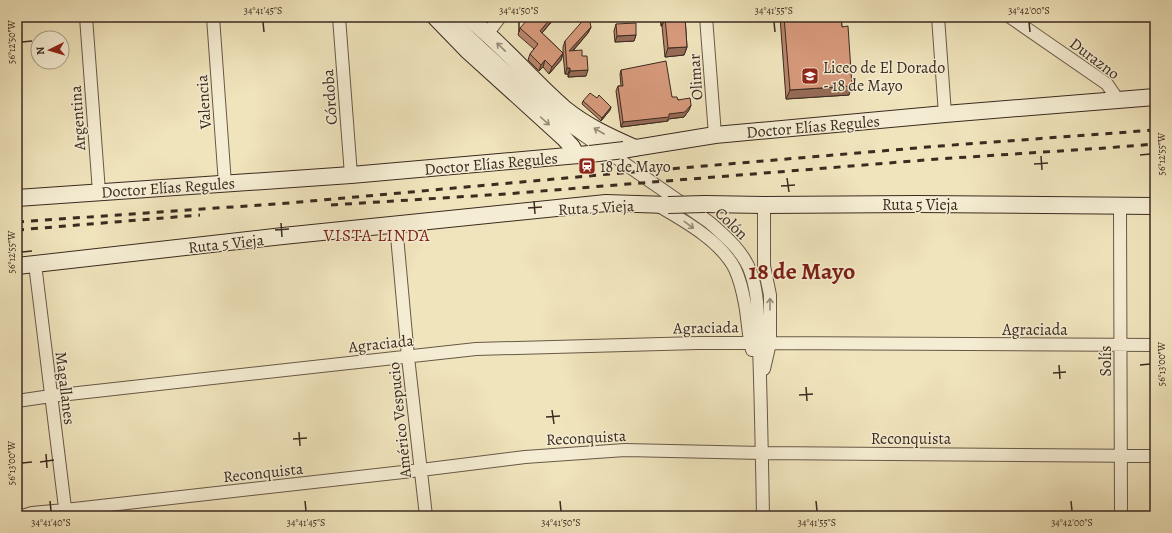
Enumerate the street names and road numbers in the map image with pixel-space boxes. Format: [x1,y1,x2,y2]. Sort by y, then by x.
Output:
street label: Durazno [1065,33,1124,85]
street label: Olimar [683,53,709,101]
street label: Córdoba [317,68,343,126]
street label: Valencia [191,73,217,131]
street label: Argentina [65,84,91,152]
street label: Doctor Elías Regules [745,110,881,144]
street label: Doctor Elías Regules [423,147,559,181]
street label: Doctor Elías Regules [100,172,236,204]
street label: Ruta 5 Vieja [882,194,959,216]
street label: Ruta 5 Vieja [557,195,635,221]
street label: Colón [710,202,753,245]
street label: Ruta 5 Vieja [187,229,266,259]
street label: Agraciada [672,316,740,340]
street label: Agraciada [1001,319,1068,341]
street label: Agraciada [346,330,415,358]
street label: Solís [1095,346,1117,376]
street label: Magallanes [50,350,80,426]
street label: Américo Vespucio [383,361,417,480]
street label: Reconquista [545,425,627,451]
street label: Reconquista [871,428,952,450]
street label: Reconquista [222,458,305,488]

